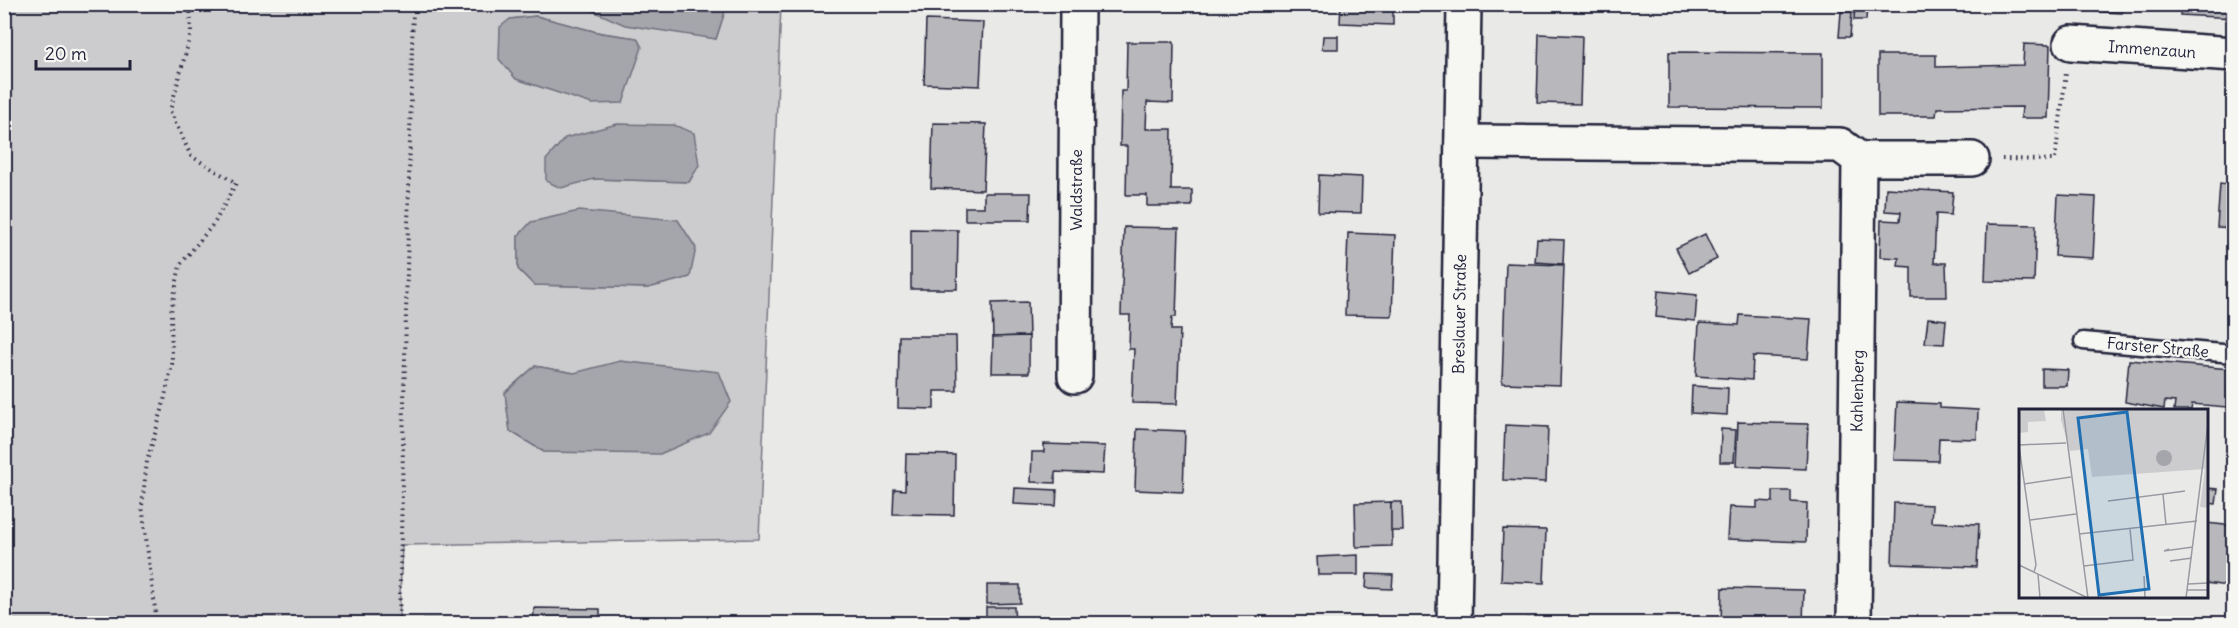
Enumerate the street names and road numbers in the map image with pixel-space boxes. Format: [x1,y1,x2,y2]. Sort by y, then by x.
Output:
street label: Immenzaun [2107,36,2197,62]
street label: Waldstraße [1066,149,1086,231]
street label: Breslauer Straße [1448,254,1470,374]
street label: Farster Straße [2106,333,2210,361]
street label: Kahlenberg [1846,350,1868,432]

